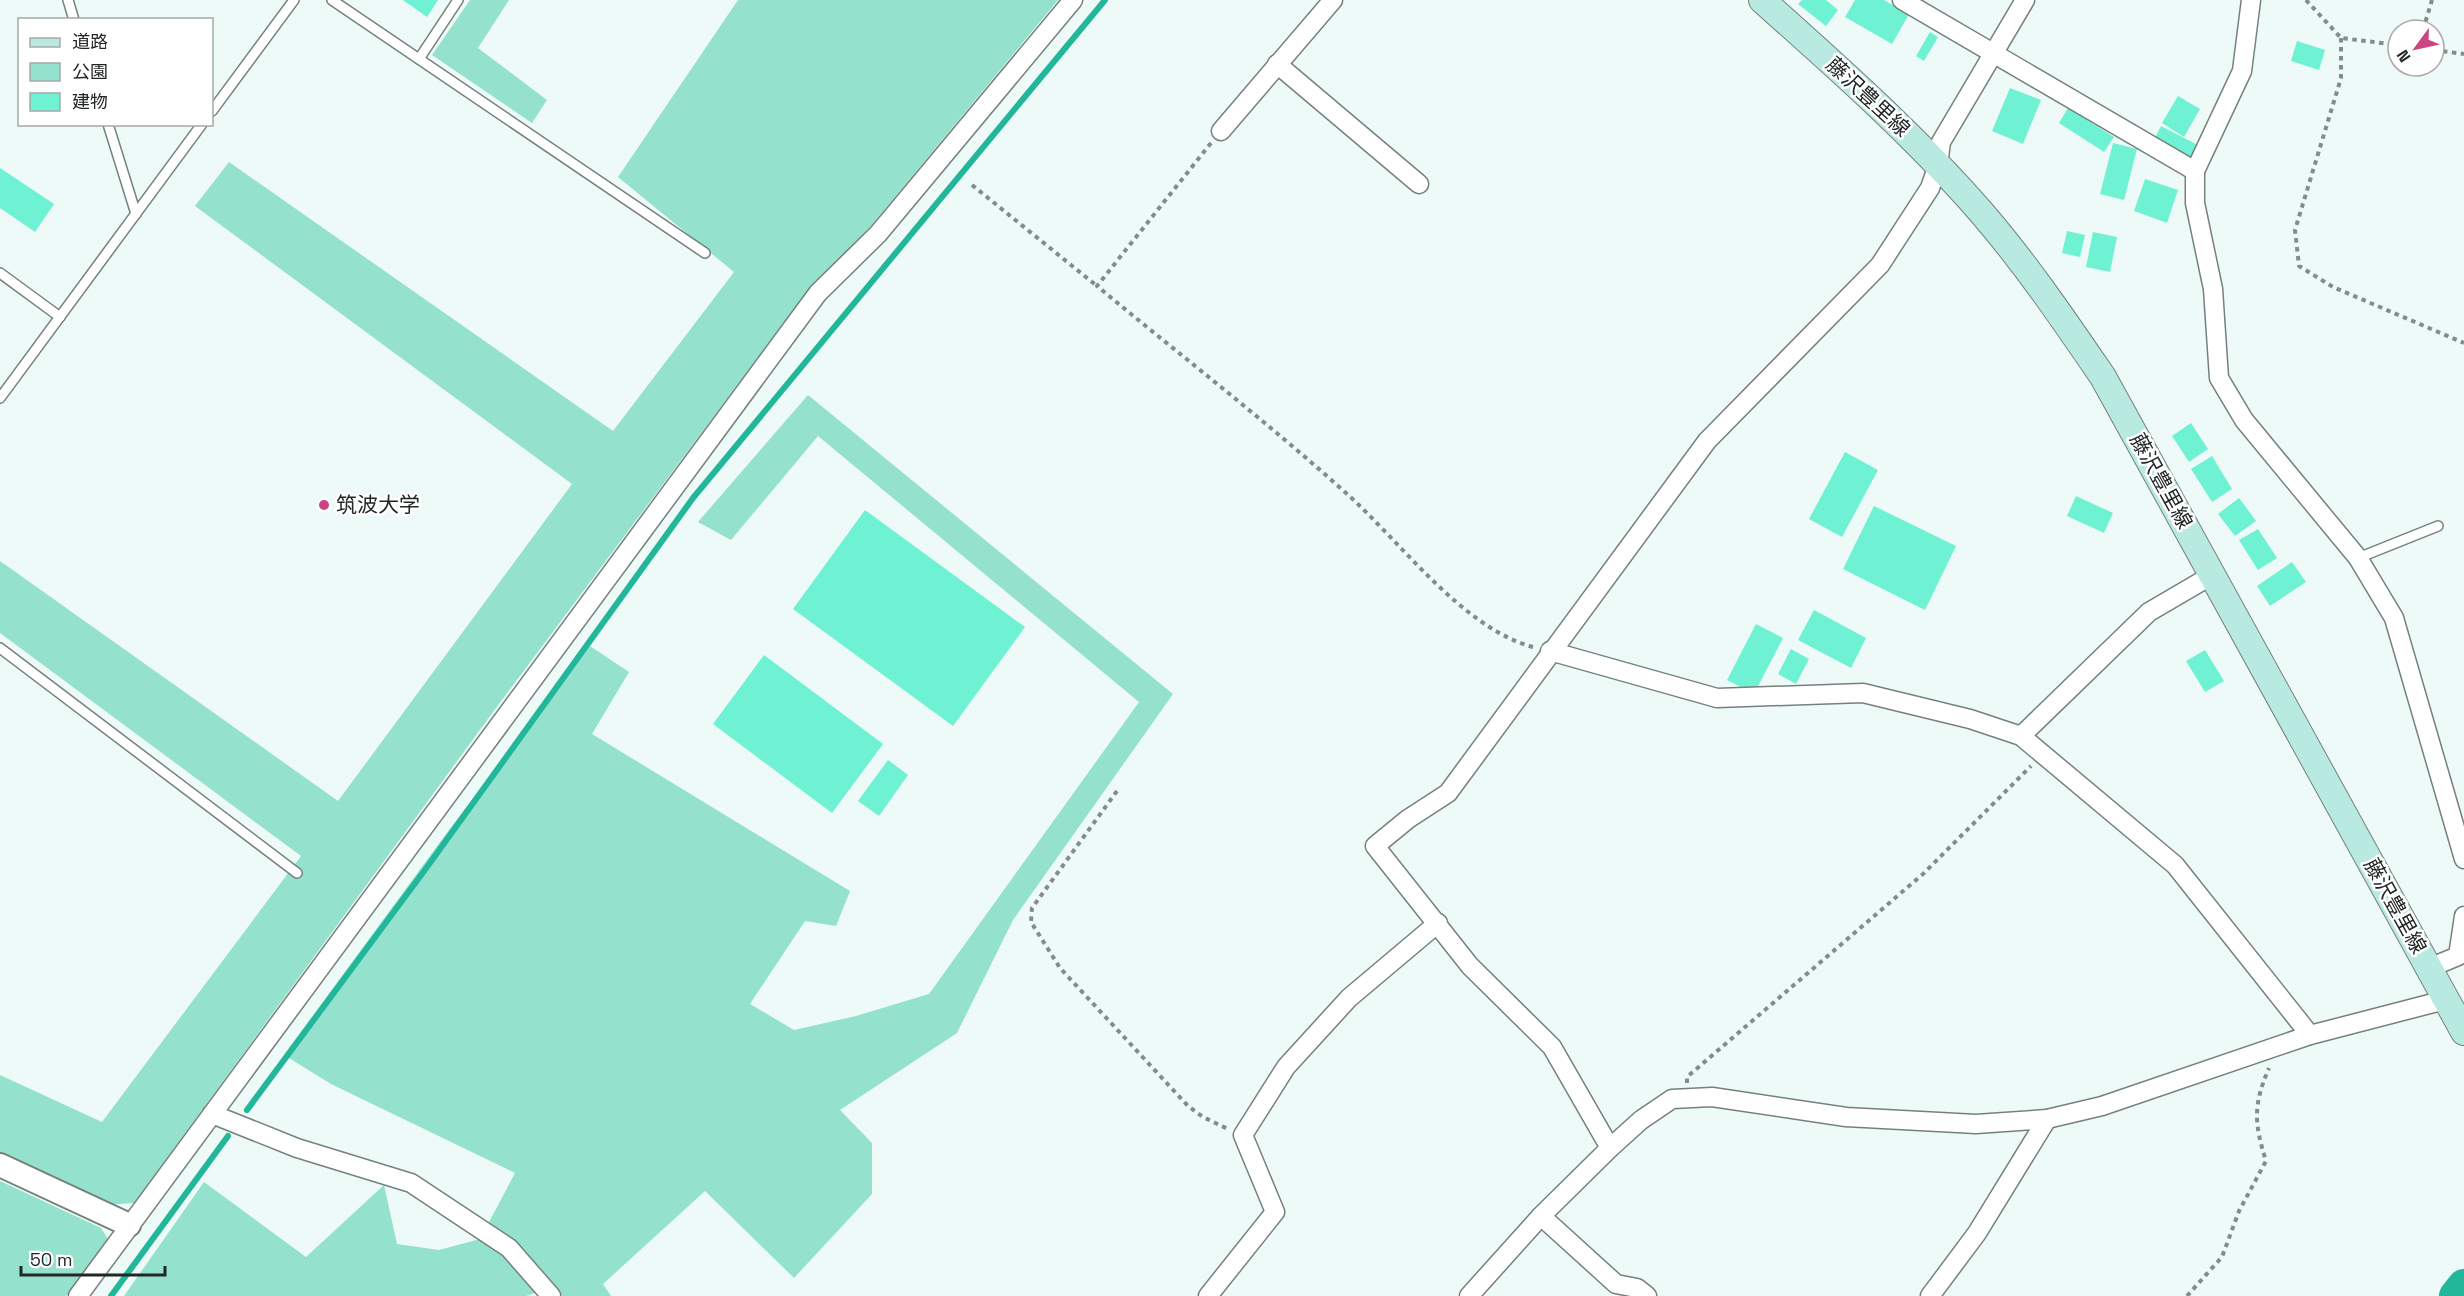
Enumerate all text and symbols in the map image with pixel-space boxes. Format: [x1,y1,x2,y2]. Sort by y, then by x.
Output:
legend [18,18,213,126]
north arrow [2386,18,2446,78]
text: 道路 [72,30,108,53]
text: N [2392,46,2416,66]
street label: 藤沢豊里線 [1821,51,1916,142]
text: 公園 [72,60,108,83]
text: 建物 [72,90,108,113]
street label: 藤沢豊里線 [2124,428,2199,533]
place label: 筑波大学 [336,491,420,518]
marker: 筑波大学 [317,498,331,512]
street label: 藤沢豊里線 [2358,853,2433,958]
scale bar [21,1239,165,1277]
text: 50 m [30,1248,72,1271]

